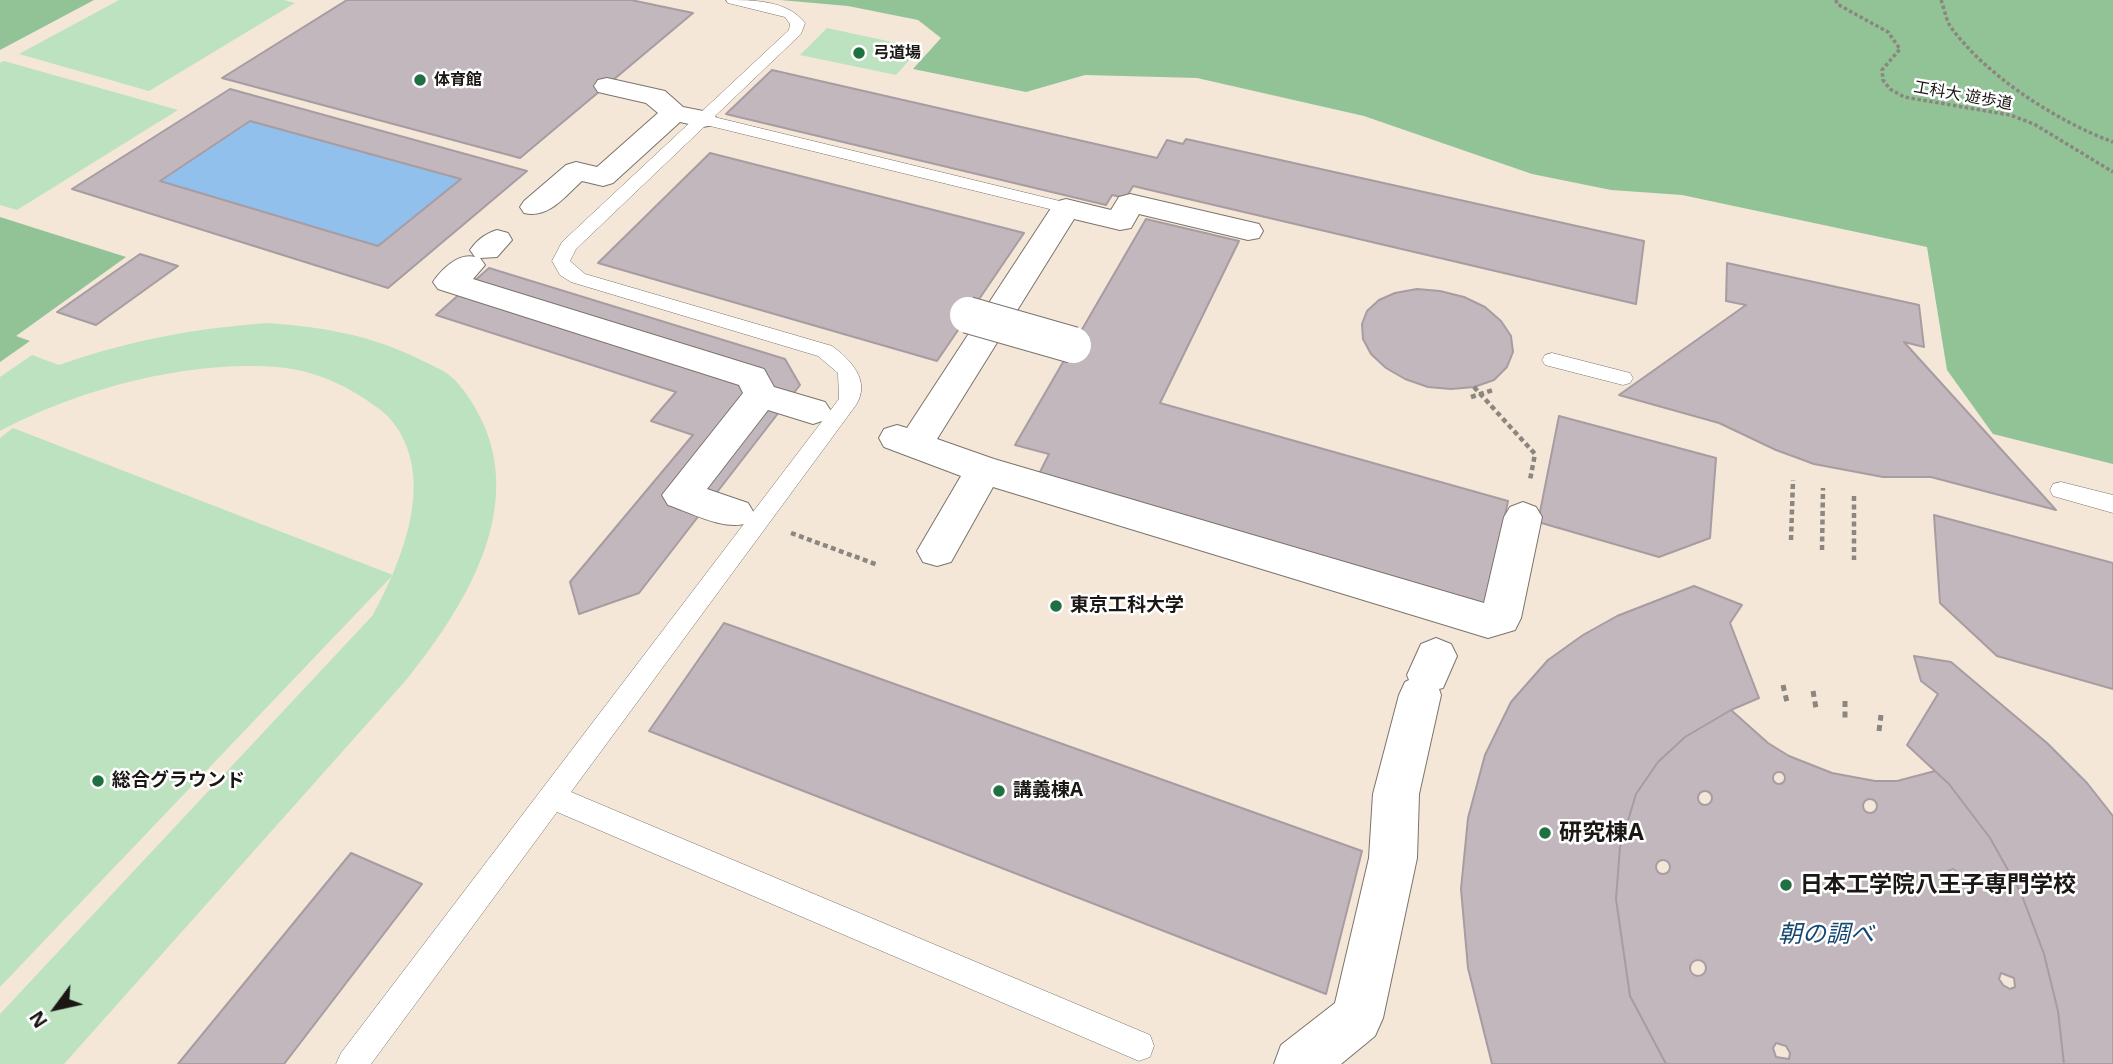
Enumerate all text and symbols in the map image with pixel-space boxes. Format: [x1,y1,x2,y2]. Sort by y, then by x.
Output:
place label: 弓道場 [873,43,921,63]
marker: 弓道場 [851,45,867,61]
place label: 体育館 [434,70,482,90]
marker: 体育館 [412,72,428,88]
street label: 工科大 遊歩道 [1912,78,2014,114]
place label: 東京工科大学 [1070,595,1184,617]
marker: 東京工科大学 [1048,598,1064,614]
place label: 総合グラウンド [112,770,245,792]
marker: 総合グラウンド [90,773,106,789]
place label: 講義棟A [1013,780,1083,802]
marker: 講義棟A [991,783,1007,799]
place label: 研究棟A [1559,819,1644,847]
marker: 研究棟A [1537,825,1553,841]
place label: 日本工学院八王子専門学校 [1800,871,2076,899]
marker: 日本工学院八王子専門学校 [1778,877,1794,893]
water label: 朝の調べ [1778,921,1874,949]
north arrow [21,973,91,1043]
text: N [23,1006,54,1033]

